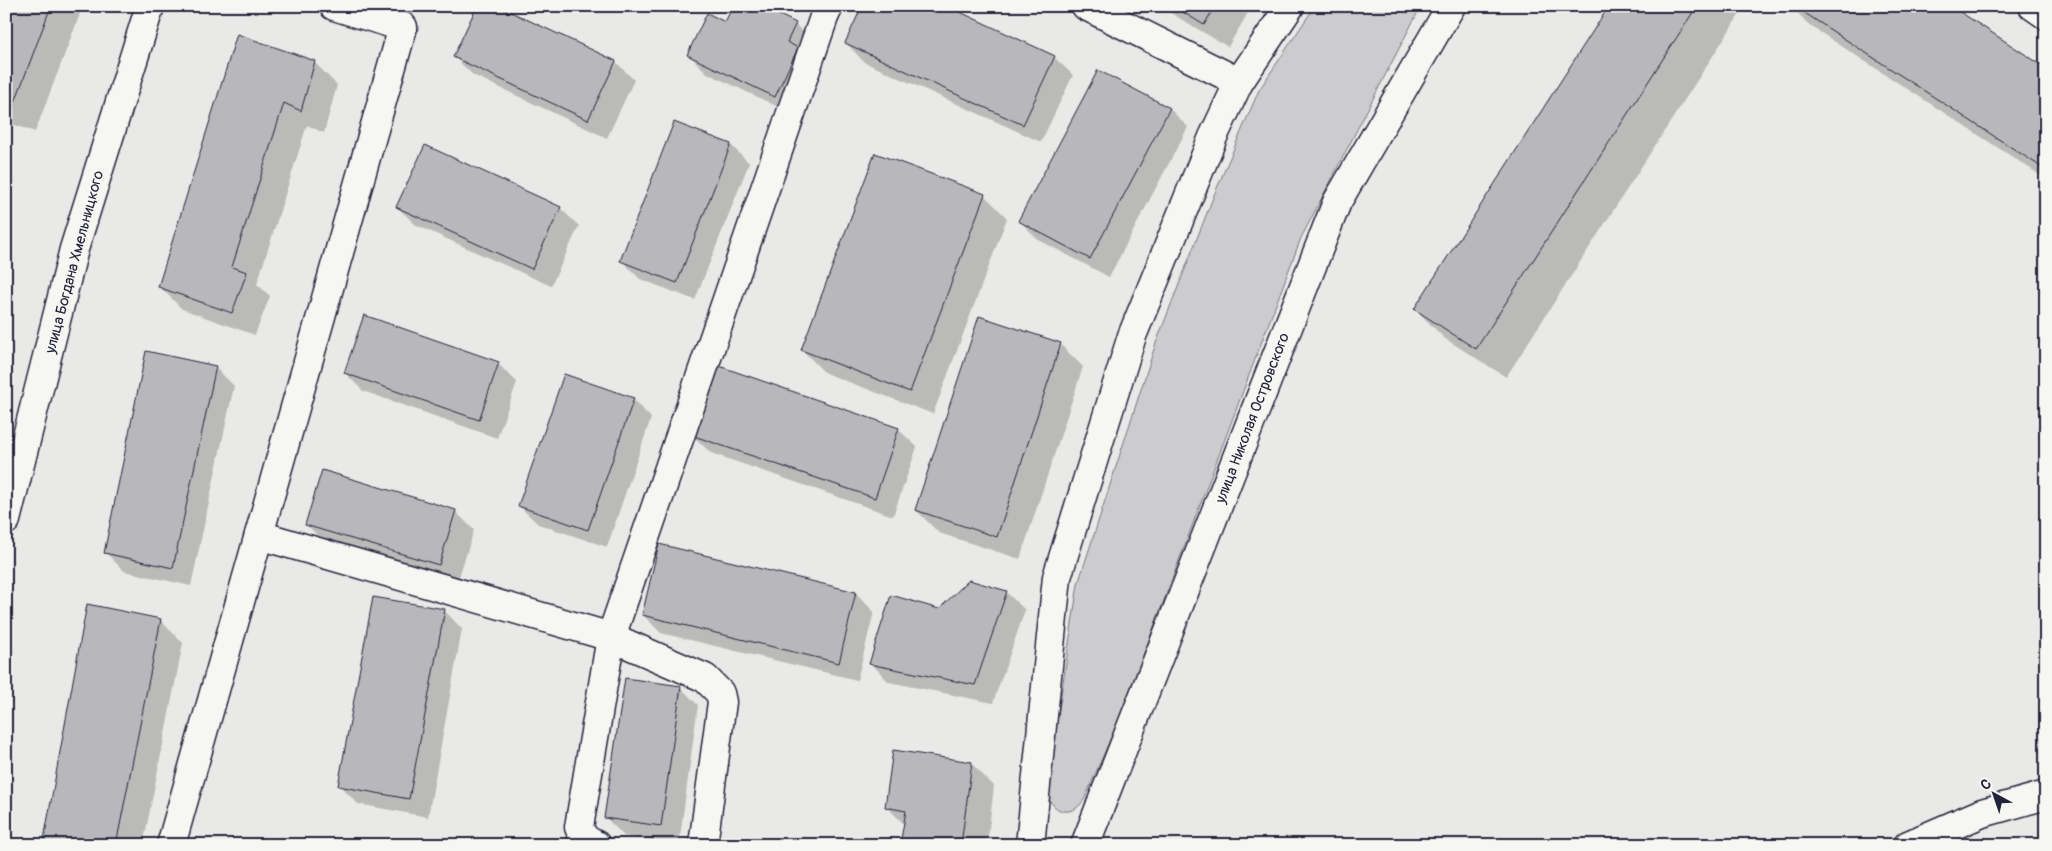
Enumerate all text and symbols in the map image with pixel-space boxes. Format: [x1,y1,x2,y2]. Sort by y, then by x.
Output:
street label: улица Богдана Хмельницкого [41,169,108,357]
street label: улица Николая Островского [1211,330,1294,507]
north arrow [1970,768,2020,818]
text: С [1977,775,1995,794]

